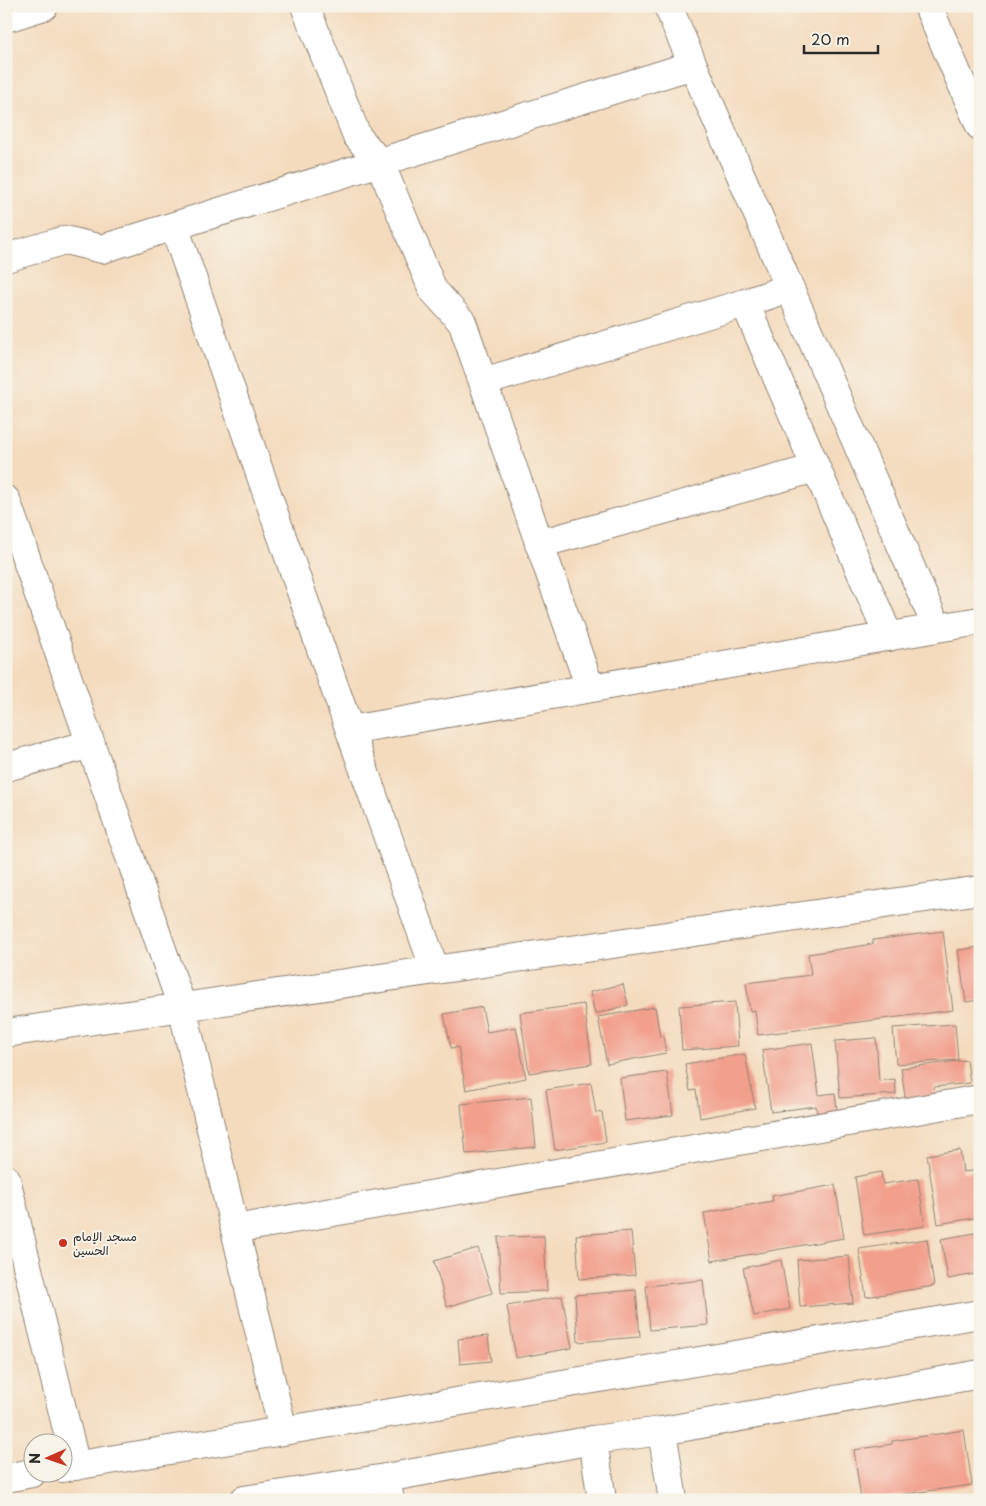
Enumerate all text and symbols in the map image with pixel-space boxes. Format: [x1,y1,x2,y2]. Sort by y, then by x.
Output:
scale bar [804,22,877,54]
text: 20 m [811,27,850,50]
place label: مسجد الإمام الحسين [73,1227,137,1259]
marker: مسجد الإمام الحسين [57,1237,69,1249]
north arrow [22,1434,72,1484]
text: N [24,1453,45,1464]

